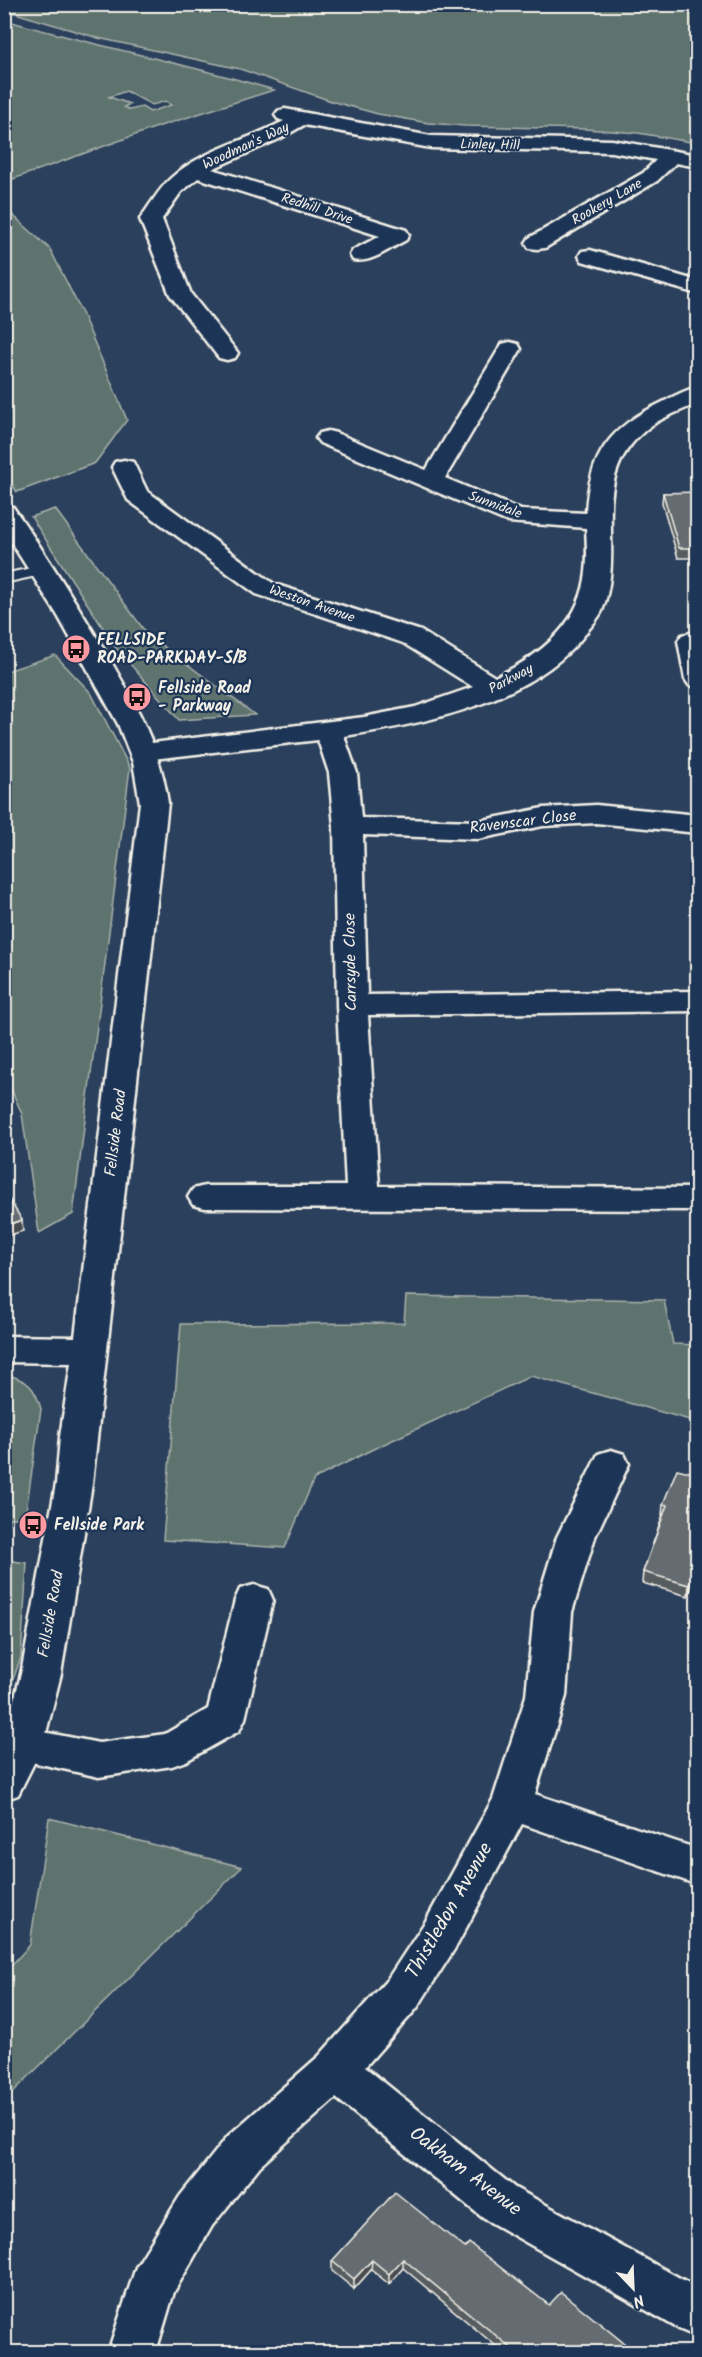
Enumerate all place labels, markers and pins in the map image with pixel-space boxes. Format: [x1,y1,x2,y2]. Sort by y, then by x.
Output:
place label: FELLSIDE ROAD-PARKWAY-S/B [97,628,247,671]
bus stop icon: FELLSIDE ROAD-PARKWAY-S/B [60,633,92,665]
place label: Fellside Road - Parkway [158,676,251,719]
bus stop icon: Fellside Road - Parkway [121,681,153,713]
bus stop icon: Fellside Park [17,1509,49,1541]
place label: Fellside Park [54,1513,145,1538]

